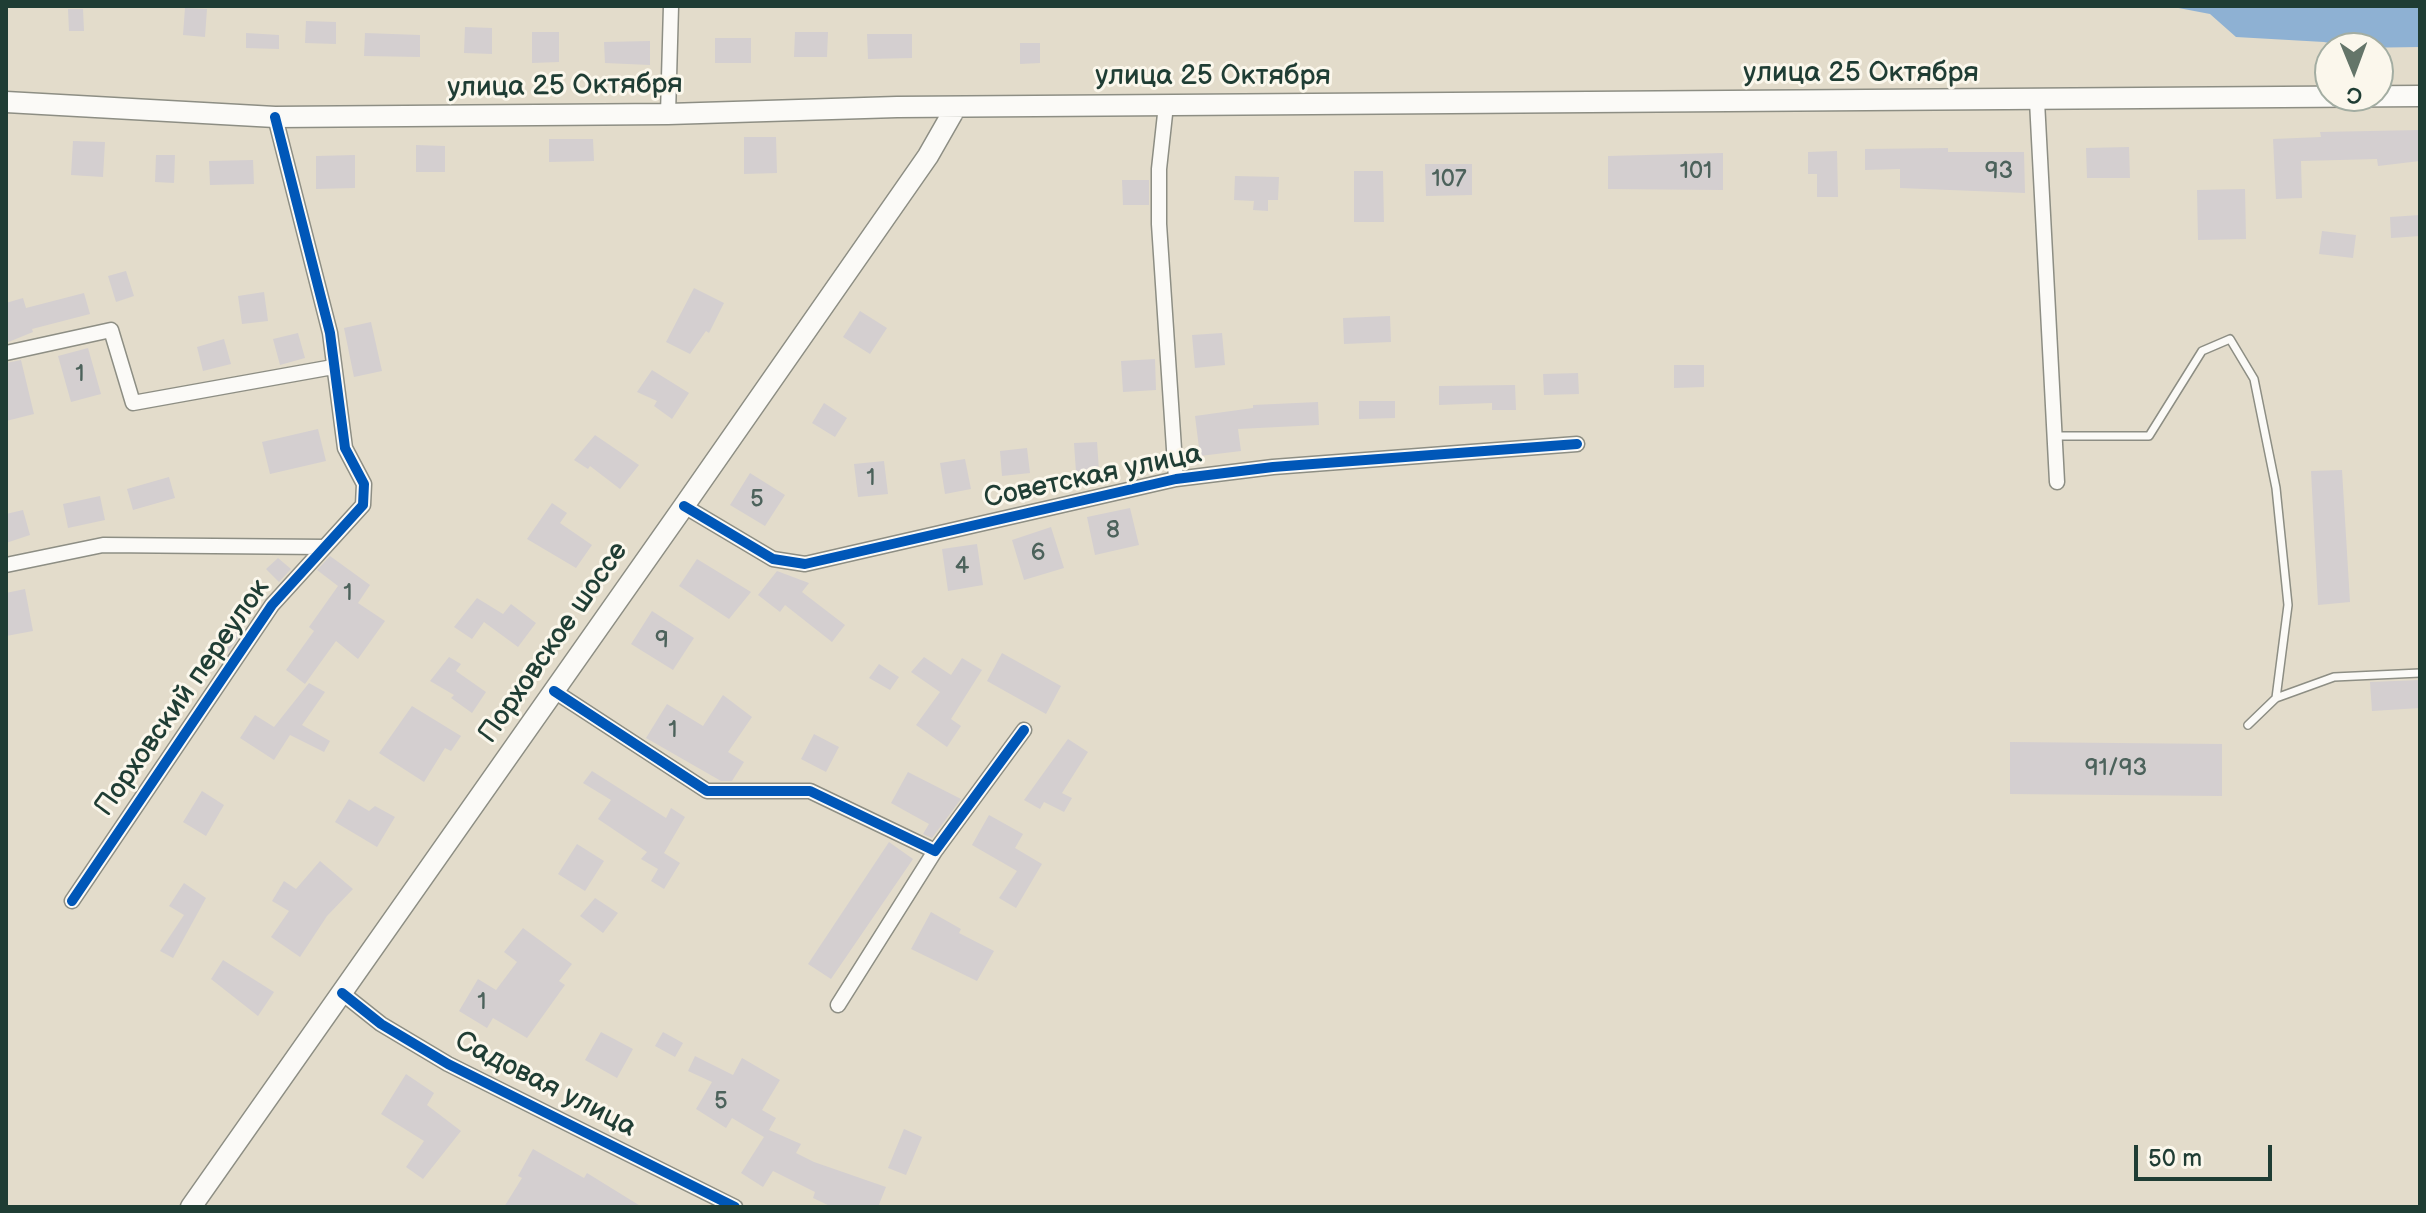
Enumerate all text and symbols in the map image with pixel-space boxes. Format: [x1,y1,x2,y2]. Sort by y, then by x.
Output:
north arrow [2314,32,2394,112]
street label: улица 25 Октября [1743,57,1979,91]
street label: улица 25 Октября [1095,60,1331,94]
street label: улица 25 Октября [447,68,683,106]
text: С [2347,81,2362,108]
house number: 101 [1680,158,1712,186]
house number: 93 [1985,158,2013,186]
house number: 107 [1431,166,1467,194]
house number: 1 [75,361,85,389]
street label: Советская улица [981,438,1205,516]
house number: 1 [866,465,876,493]
house number: 5 [750,486,764,514]
house number: 8 [1106,517,1120,545]
street label: Порховское шоссе [472,536,636,750]
house number: 6 [1031,540,1045,568]
house number: 4 [955,553,969,581]
street label: Порховский переулок [88,573,278,823]
house number: 1 [343,580,353,608]
house number: 9 [655,627,669,655]
house number: 1 [668,717,678,745]
house number: 91/93 [2085,755,2147,783]
house number: 1 [477,989,487,1017]
street label: Садовая улица [449,1025,641,1145]
house number: 5 [714,1088,728,1116]
scale bar [2138,1129,2276,1179]
text: 50 m [2148,1144,2202,1173]

